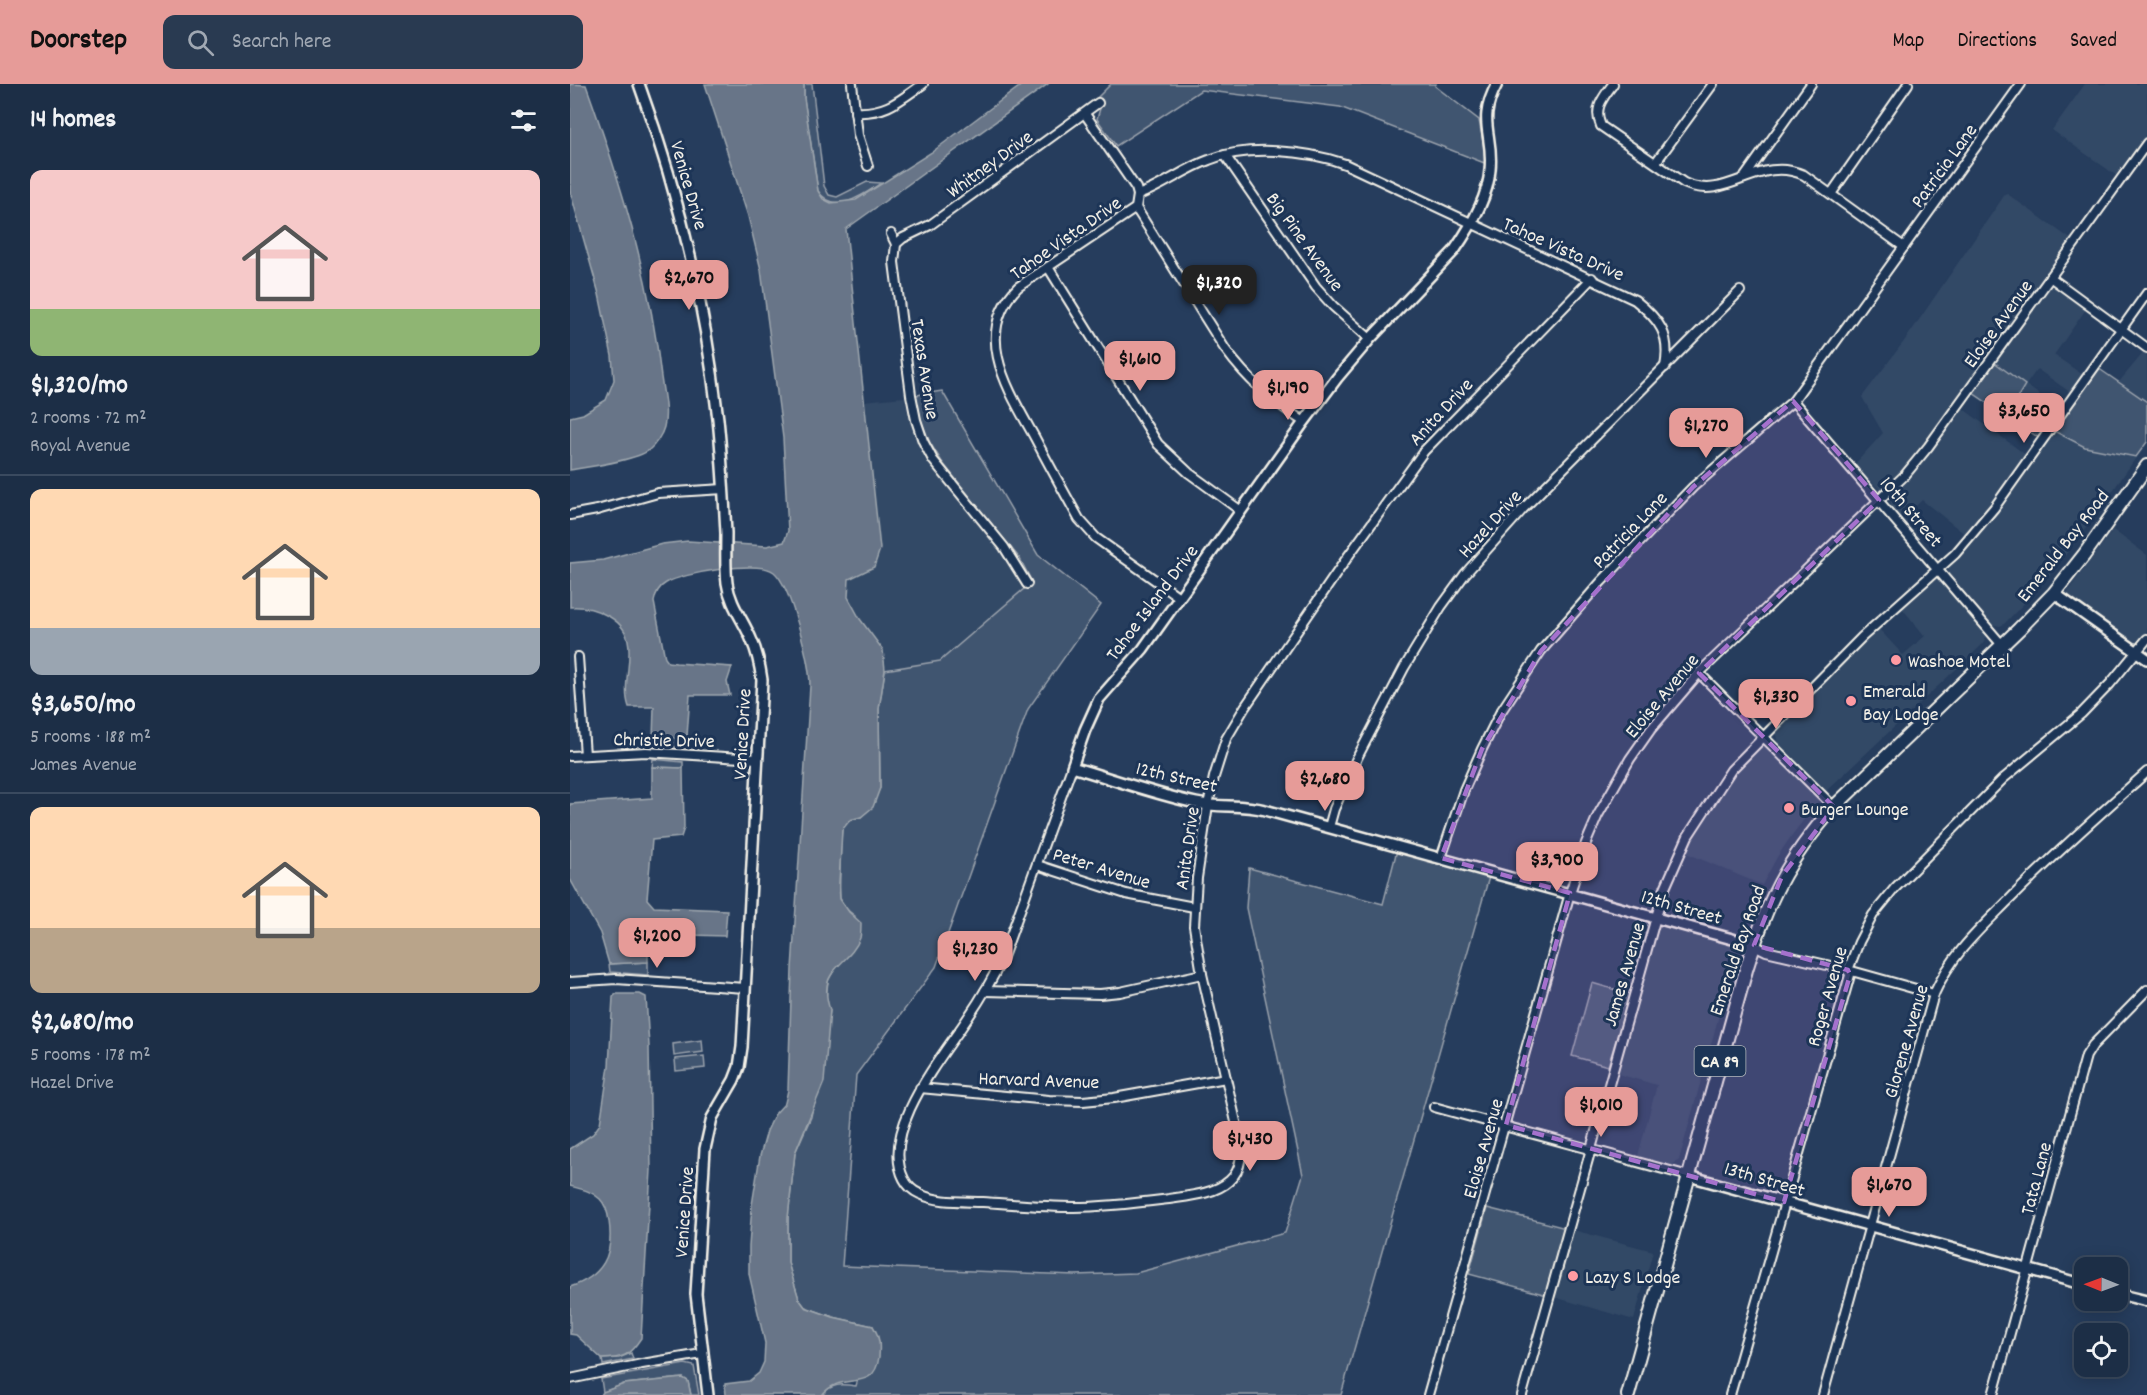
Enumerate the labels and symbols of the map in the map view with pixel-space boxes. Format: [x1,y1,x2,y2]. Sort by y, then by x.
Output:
street label: Patricia Lane [1905,119,1986,215]
street label: Whitney Drive [942,124,1040,206]
street label: Venice Drive [661,138,713,234]
street label: Big Pine Avenue [1258,187,1349,298]
street label: Tahoe Vista Drive [1005,190,1128,288]
street label: Tahoe Vista Drive [1498,211,1628,290]
pin: $2,670 [640,260,738,311]
pin: $1,320 [1170,265,1268,316]
street label: Eloise Avenue [1958,275,2041,375]
street label: Texas Avenue [901,317,945,422]
pin: $1,610 [1091,341,1189,392]
pin: $1,190 [1239,370,1337,421]
street label: Anita Drive [1403,373,1481,453]
pin: $3,650 [1975,393,2073,444]
pin: $1,270 [1657,408,1755,459]
street label: 10th Street [1872,471,1948,554]
street label: Hazel Drive [1453,484,1530,566]
street label: Emerald Bay Road [2011,485,2117,609]
street label: Patricia Lane [1587,486,1675,576]
street label: Tahoe Island Drive [1100,540,1207,668]
street label: Eloise Avenue [1619,648,1707,745]
place label: Washoe Motel [1908,649,2011,677]
marker: Washoe Motel [1889,653,1903,667]
pin: $1,330 [1727,679,1825,730]
place label: Emerald Bay Lodge [1863,679,1939,730]
street label: Venice Drive [728,688,760,780]
marker: Emerald Bay Lodge [1844,694,1858,708]
street label: Christie Drive [613,727,715,757]
street label: 12th Street [1133,756,1220,802]
pin: $2,680 [1276,761,1374,812]
place label: Burger Lounge [1801,797,1909,825]
marker: Burger Lounge [1782,801,1796,815]
street label: Anita Drive [1169,805,1209,892]
street label: Peter Avenue [1049,842,1154,898]
pin: $3,900 [1508,842,1606,893]
street label: Emerald Bay Road [1703,882,1774,1020]
street label: 12th Street [1637,884,1725,934]
pin: $1,200 [608,918,706,969]
street label: James Avenue [1598,919,1654,1030]
pin: $1,230 [926,931,1024,982]
street label: Roger Avenue [1801,943,1857,1050]
street label: Glorene Avenue [1878,981,1938,1102]
road number: CA 89 [1694,1046,1746,1076]
street label: Harvard Avenue [978,1066,1100,1098]
pin: $1,010 [1552,1087,1650,1138]
street label: Eloise Avenue [1457,1095,1513,1202]
pin: $1,430 [1201,1121,1299,1172]
street label: Tata Lane [2015,1139,2061,1218]
street label: 13th Street [1720,1156,1808,1206]
street label: Venice Drive [669,1166,703,1259]
pin: $1,670 [1840,1167,1938,1218]
north arrow [2074,1257,2128,1311]
place label: Lazy S Lodge [1585,1265,1680,1293]
marker: Lazy S Lodge [1566,1269,1580,1283]

